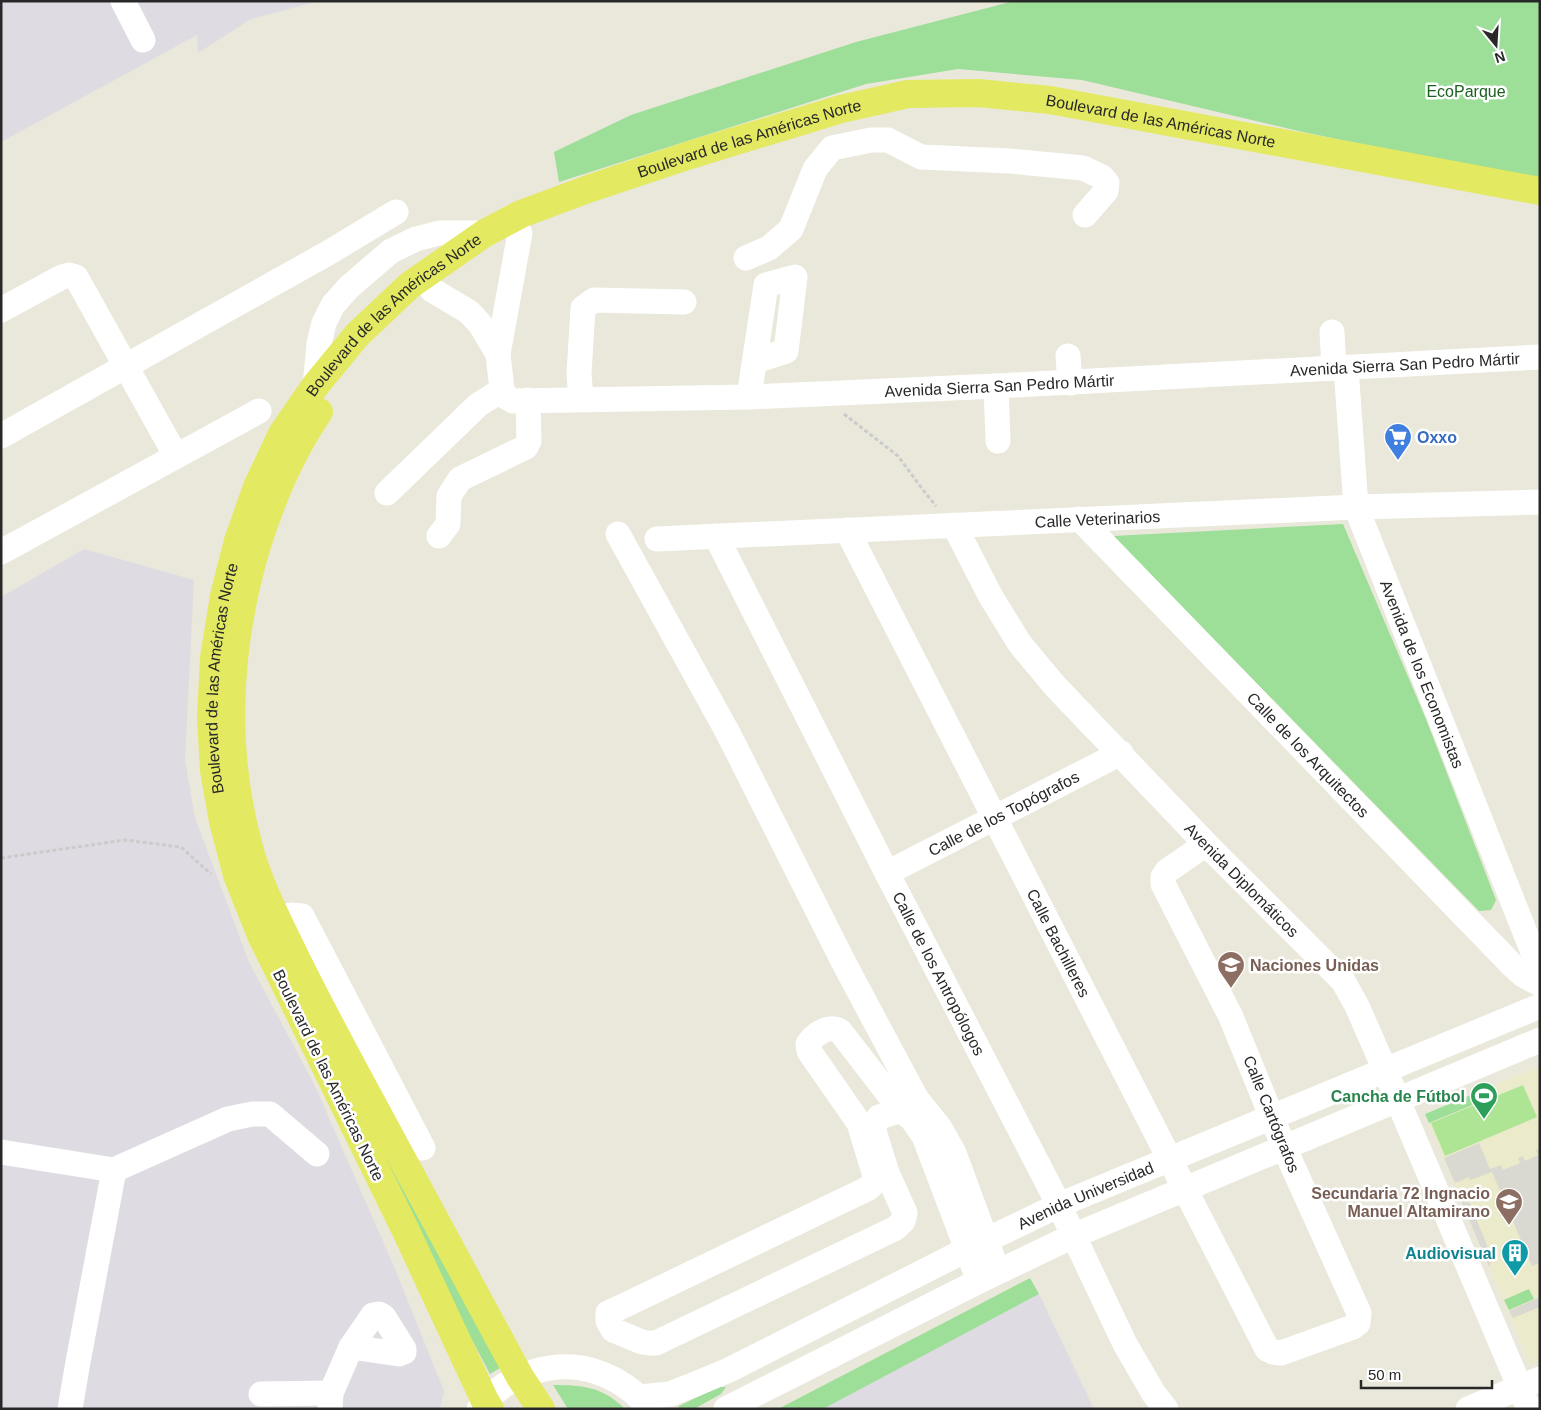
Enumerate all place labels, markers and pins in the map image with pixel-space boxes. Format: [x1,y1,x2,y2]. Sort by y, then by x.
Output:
supermarket icon: Oxxo [1383,422,1413,461]
place label: Oxxo [1417,429,1457,446]
school or university icon: Naciones Unidas [1216,950,1246,989]
place label: Naciones Unidas [1250,957,1379,974]
sports icon: Cancha de Fútbol [1469,1081,1499,1120]
place label: Cancha de Fútbol [1331,1088,1465,1105]
place label: Secundaria 72 Ingnacio Manuel Altamirano [1311,1185,1490,1220]
school or university icon: Secundaria 72 Ingnacio Manuel Altamirano [1494,1187,1524,1226]
building icon: Audiovisual [1500,1238,1530,1277]
place label: Audiovisual [1405,1245,1496,1262]

